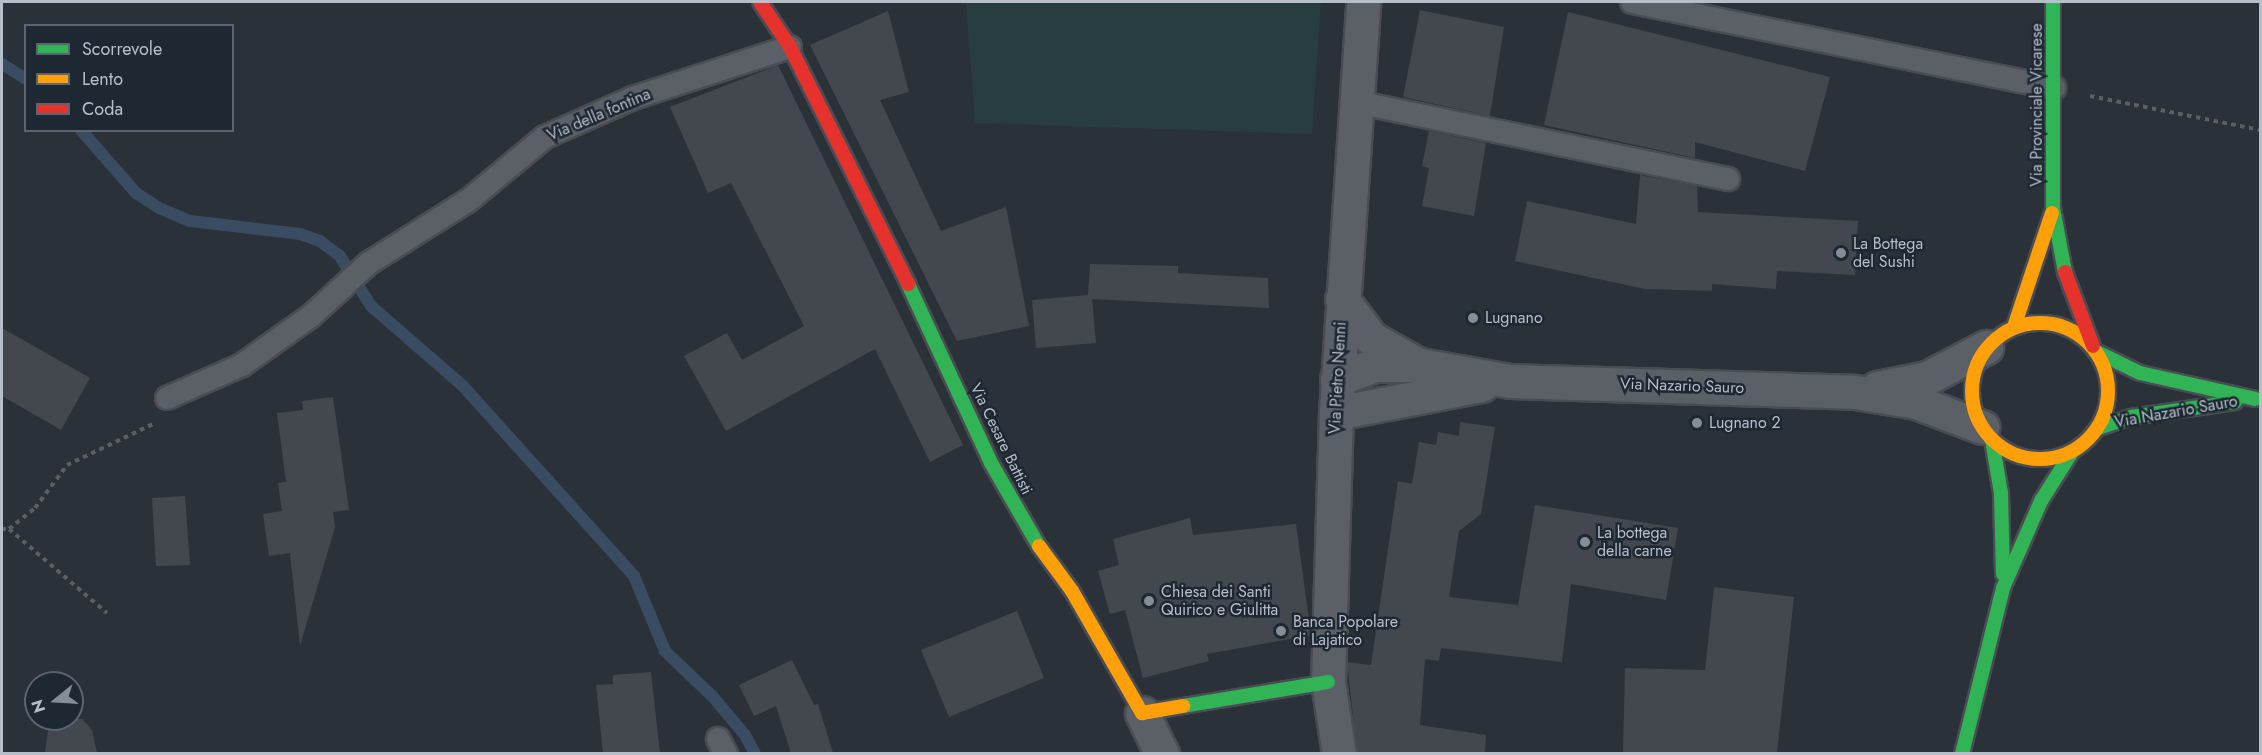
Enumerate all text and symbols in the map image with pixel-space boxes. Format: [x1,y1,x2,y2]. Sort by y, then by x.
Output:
street label: Via Provinciale Vicarese [2027,23,2047,187]
legend [24,24,234,132]
text: Scorrevole [82,36,162,62]
text: Lento [82,66,123,92]
street label: Via della fontina [545,85,653,145]
text: Coda [82,96,123,122]
place label: La Bottega del Sushi [1853,234,1923,272]
marker: La Bottega del Sushi [1834,246,1848,260]
place label: Lugnano [1485,308,1543,328]
marker: Lugnano [1466,311,1480,325]
street label: Via Pietro Nenni [1325,321,1351,435]
street label: Via Nazario Sauro [1620,374,1744,398]
street label: Via Cesare Battisti [966,380,1036,498]
street label: Via Nazario Sauro [2113,392,2239,432]
place label: Lugnano 2 [1709,413,1781,433]
marker: Lugnano 2 [1690,416,1704,430]
place label: La bottega della carne [1597,523,1672,561]
marker: La bottega della carne [1578,535,1592,549]
place label: Chiesa dei Santi Quirico e Giulitta [1161,582,1278,620]
marker: Chiesa dei Santi Quirico e Giulitta [1142,594,1156,608]
place label: Banca Popolare di Lajatico [1293,612,1398,650]
marker: Banca Popolare di Lajatico [1274,624,1288,638]
north arrow [24,671,84,731]
text: N [25,696,51,716]

